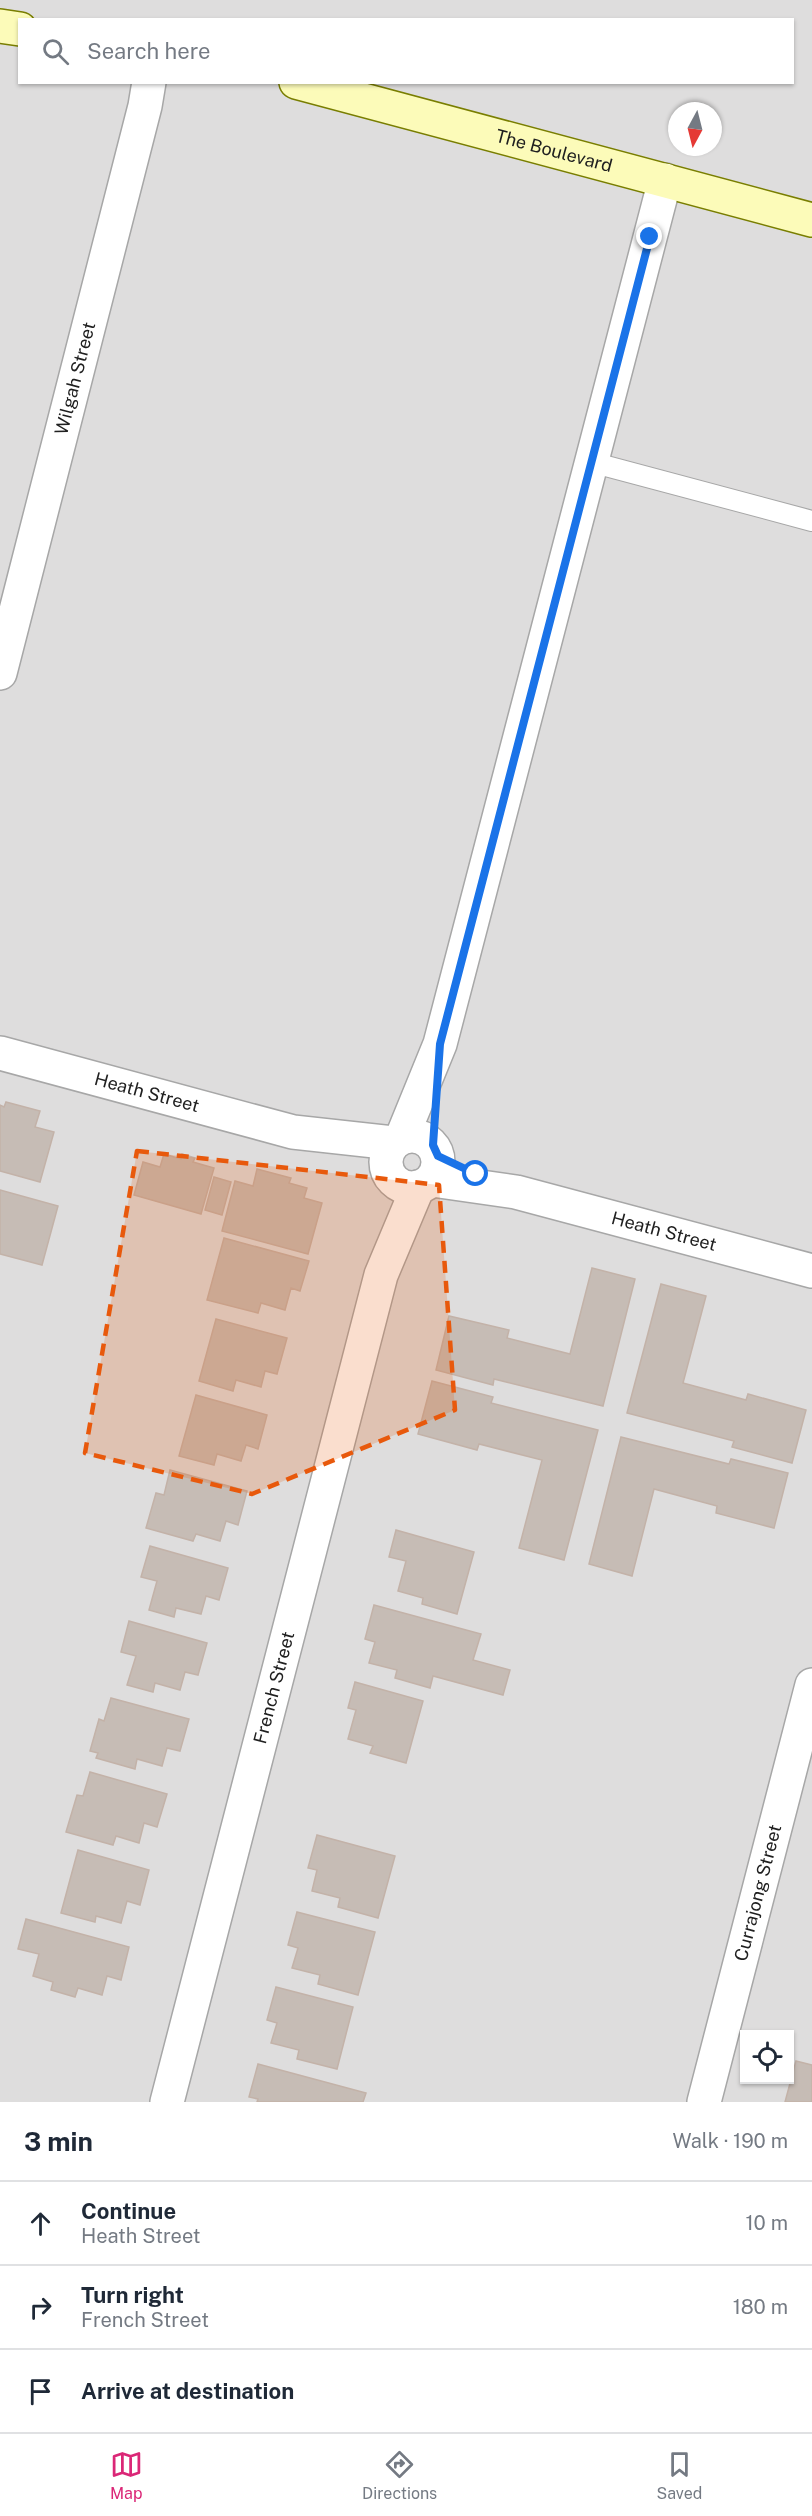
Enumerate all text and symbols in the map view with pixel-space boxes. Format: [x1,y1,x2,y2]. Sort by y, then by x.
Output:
search box [18,18,794,84]
icon: search [39,35,72,68]
text: Search here [87,38,211,64]
north arrow [668,102,722,156]
street label: The Boulevard [493,125,615,176]
route end [636,223,662,249]
street label: Wilgah Street [50,320,99,437]
street label: Heath Street [92,1068,202,1116]
route start [462,1160,488,1186]
street label: Heath Street [609,1207,719,1255]
street label: French Street [249,1629,298,1746]
street label: Currajong Street [730,1822,785,1963]
map controls [740,2030,794,2084]
button: locate [740,2030,794,2084]
text: 3 min [24,2126,93,2157]
text: Walk · 190 m [672,2129,788,2153]
text: Continue [81,2198,176,2224]
icon: ahead [24,2207,57,2240]
text: 10 m [745,2211,788,2235]
text: Heath Street [81,2224,201,2248]
text: Turn right [81,2282,184,2308]
icon: right [24,2291,57,2324]
text: 180 m [733,2295,788,2319]
text: French Street [81,2308,209,2332]
icon: arrive [24,2375,57,2408]
text: Arrive at destination [81,2378,294,2404]
tab: Map [110,2448,143,2503]
tab: Directions [362,2448,437,2503]
tab: Saved [657,2448,702,2503]

